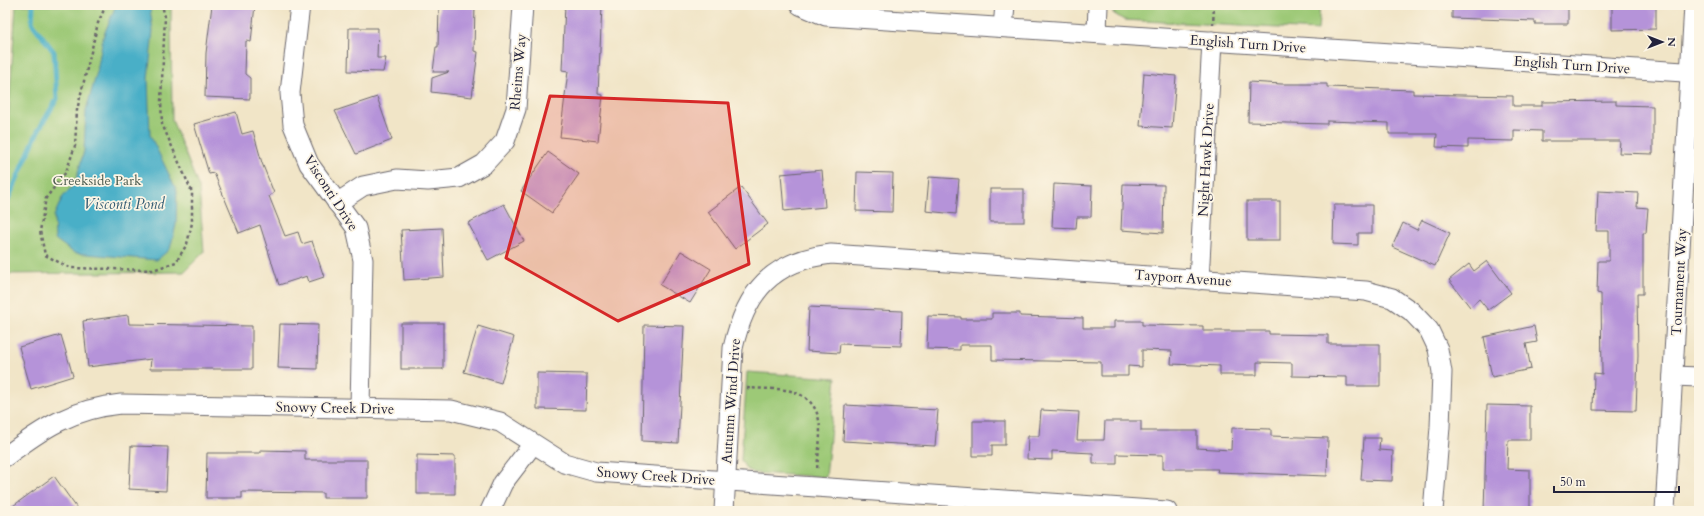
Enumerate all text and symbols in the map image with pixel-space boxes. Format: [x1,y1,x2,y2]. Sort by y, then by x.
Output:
north arrow [1642,22,1682,62]
street label: English Turn Drive [1189,30,1307,58]
street label: Rheims Way [505,32,531,111]
text: N [1664,37,1679,47]
street label: English Turn Drive [1513,51,1631,79]
street label: Night Hawk Drive [1194,103,1218,217]
street label: Visconti Drive [299,151,363,235]
park label: Creekside Park [52,171,142,190]
water label: Visconti Pond [83,194,165,214]
street label: Tournament Way [1667,227,1691,336]
street label: Tayport Avenue [1134,265,1232,291]
street label: Autumn Wind Drive [717,338,745,464]
street label: Snowy Creek Drive [276,397,394,419]
street label: Snowy Creek Drive [596,462,716,490]
scale bar [1554,468,1679,494]
text: 50 m [1560,474,1587,490]

